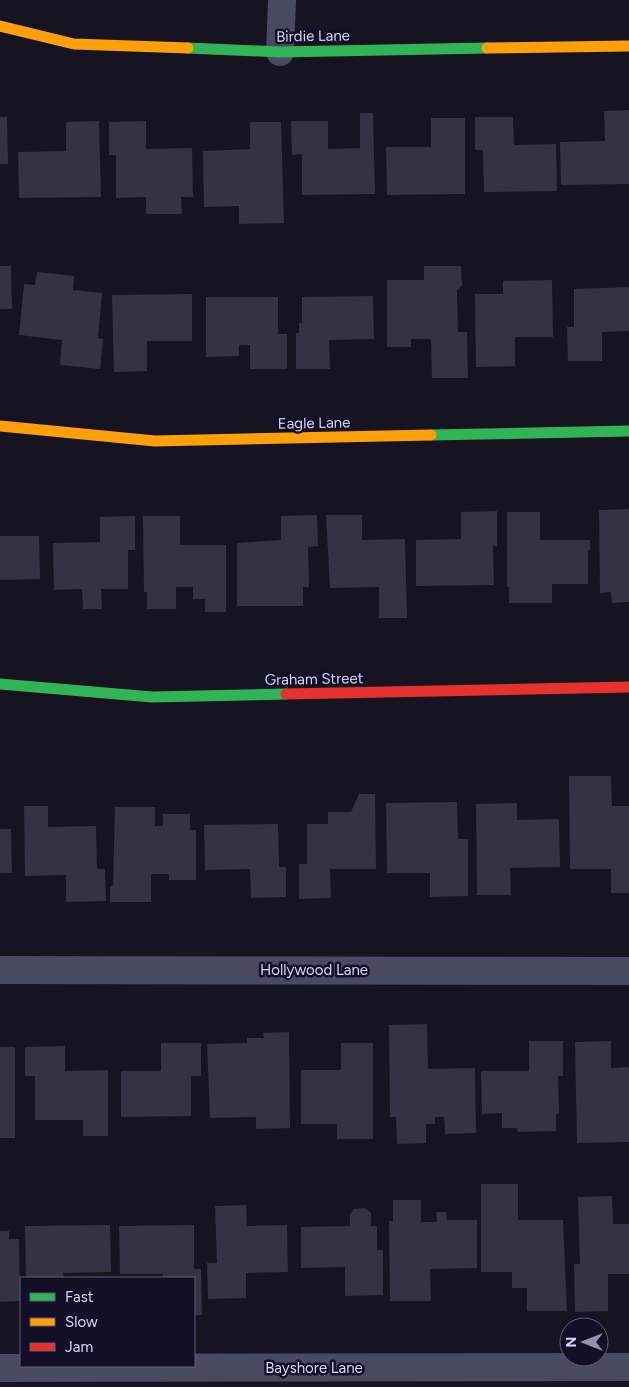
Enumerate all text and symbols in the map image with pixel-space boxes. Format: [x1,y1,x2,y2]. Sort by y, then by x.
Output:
street label: Birdie Lane [276,26,350,46]
street label: Eagle Lane [278,413,350,433]
street label: Graham Street [265,669,364,689]
street label: Hollywood Lane [260,961,368,979]
legend [20,1277,195,1367]
text: Fast [65,1288,94,1306]
text: Slow [65,1313,98,1331]
north arrow [559,1317,609,1367]
text: N [563,1337,580,1347]
text: Jam [65,1338,93,1356]
street label: Bayshore Lane [265,1359,363,1377]

